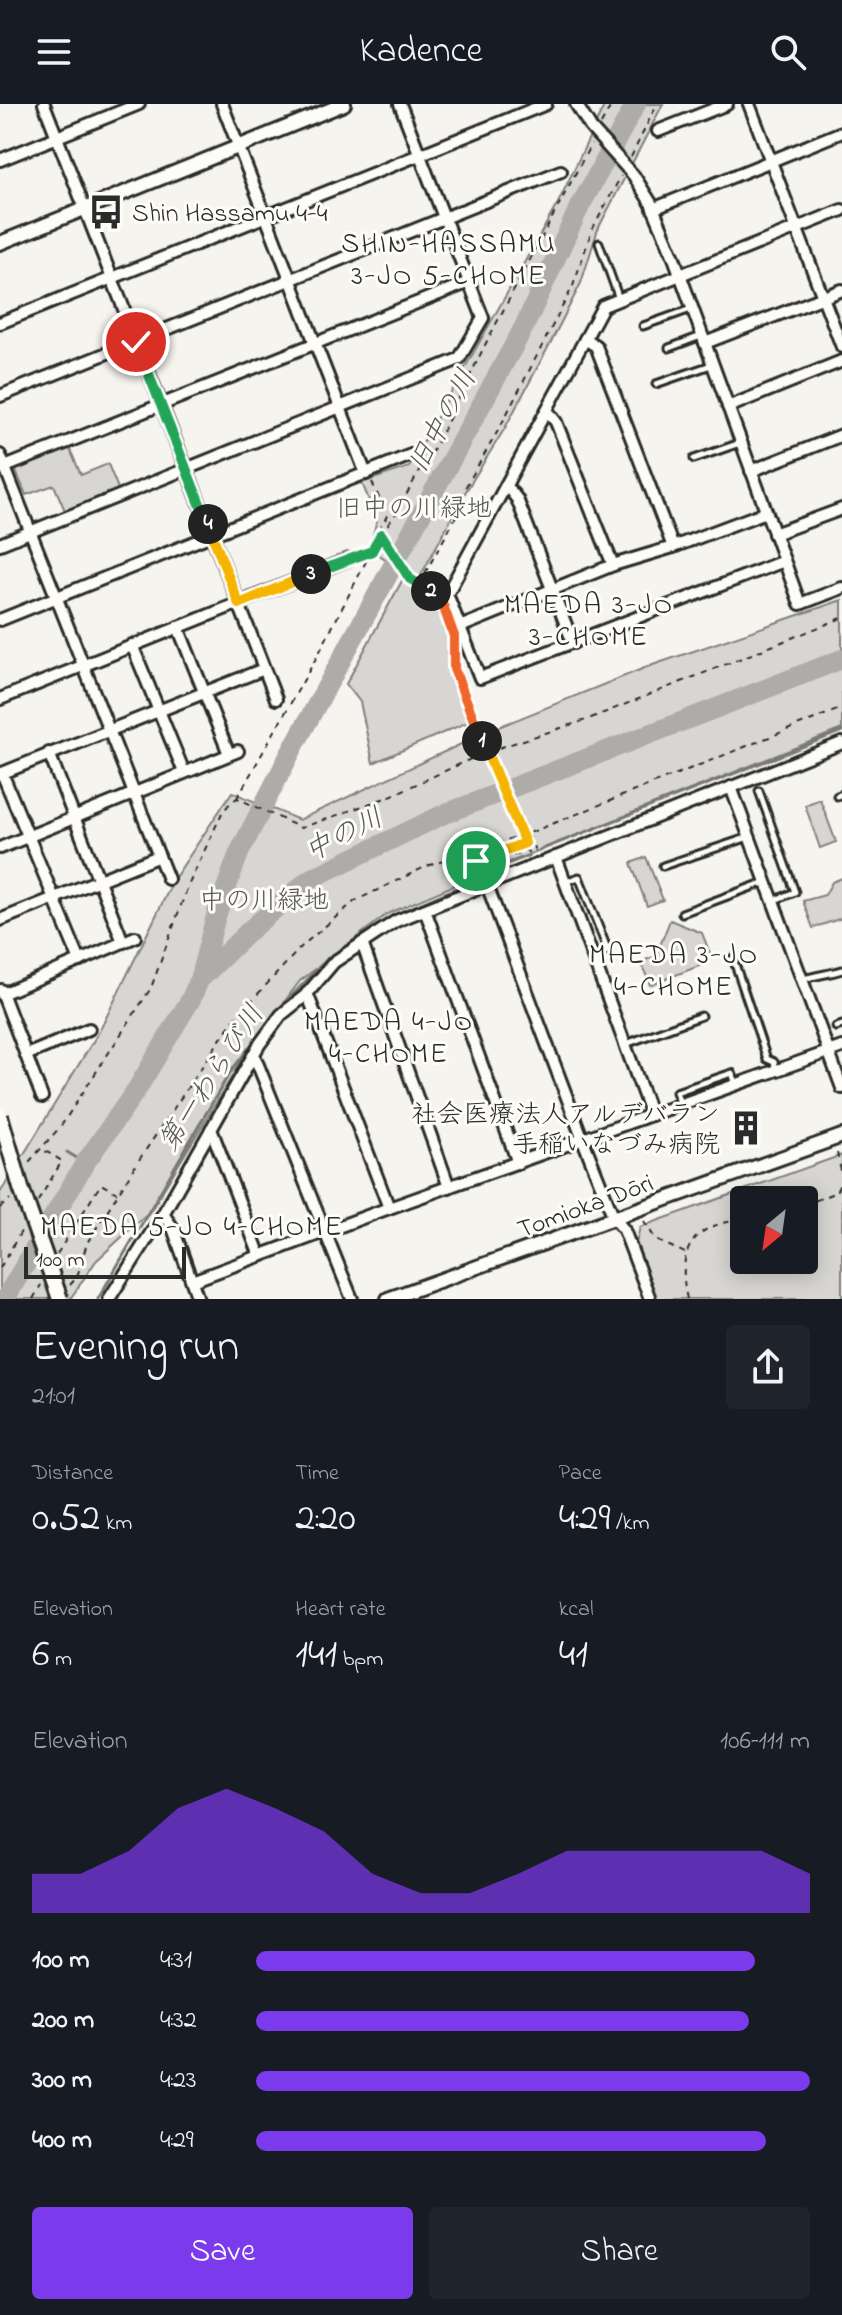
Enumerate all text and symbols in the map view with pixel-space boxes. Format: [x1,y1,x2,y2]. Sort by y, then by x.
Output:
text: Kadence [359,26,483,79]
icon: menu [32,30,76,74]
icon: search [766,30,810,74]
bus stop icon: Shin Hassamu 4-4 [87,193,125,231]
place label: Shin Hassamu 4-4 [132,196,328,234]
district label: SHIN-HASSAMU 3-JO 5-CHOME [341,225,557,298]
pin [102,308,170,376]
icon: check [114,320,158,364]
water label: 旧中の川 [400,363,488,481]
park label: 旧中の川緑地 [336,491,492,529]
pin: 4 [188,504,228,544]
text: 4 [203,508,213,540]
pin: 3 [291,554,331,594]
text: 3 [306,558,316,590]
pin: 2 [411,571,451,611]
text: 2 [426,575,436,607]
district label: MAEDA 3-JO 3-CHOME [504,586,674,659]
pin: 1 [462,721,502,761]
text: 1 [479,725,486,757]
water label: 中の川 [298,799,391,873]
pin [442,827,510,895]
icon: arrive [454,839,498,883]
park label: 中の川緑地 [199,883,329,921]
district label: MAEDA 3-JO 4-CHOME [589,936,759,1009]
water label: 第一わらび川 [150,997,276,1161]
district label: MAEDA 4-JO 4-CHOME [304,1003,474,1076]
place label: 社会医療法人アルデバラン 手稲いなづみ病院 [411,1097,720,1165]
building icon: 社会医療法人アルデバラン 手稲いなづみ病院 [727,1109,765,1147]
street label: Tomioka Dōri [513,1166,659,1250]
north arrow [730,1186,818,1274]
map controls [730,1186,818,1274]
district label: MAEDA 5-JO 4-CHOME [40,1208,344,1249]
scale bar [24,1243,186,1279]
text: 100 m [36,1245,85,1277]
text: Evening run [32,1316,239,1380]
button: share [726,1325,810,1409]
text: 21:01 [32,1378,75,1416]
text: Distance [32,1458,113,1490]
text: Time [295,1458,339,1490]
text: Pace [559,1458,602,1490]
text: 0.52 [32,1490,100,1549]
text: 2:20 [295,1490,356,1549]
text: 4:29 [559,1490,610,1549]
text: km [100,1508,132,1540]
text: /km [610,1508,650,1540]
text: Elevation [32,1594,113,1626]
text: Heart rate [295,1594,386,1626]
text: kcal [559,1594,594,1626]
text: 6 [32,1626,50,1685]
text: 141 [295,1626,337,1685]
text: 41 [559,1626,588,1685]
text: m [50,1644,72,1676]
text: bpm [337,1644,383,1676]
text: Elevation [32,1723,128,1761]
text: 106–111 m [720,1723,810,1761]
text: 100 m [32,1942,89,1980]
text: 4:31 [160,1942,192,1980]
text: 200 m [32,2002,94,2040]
text: 4:32 [160,2002,197,2040]
text: 300 m [32,2062,92,2100]
text: 4:23 [160,2062,197,2100]
text: 400 m [32,2122,92,2160]
text: 4:29 [160,2122,194,2160]
button: Save [32,2207,413,2299]
button: Share [429,2207,810,2299]

